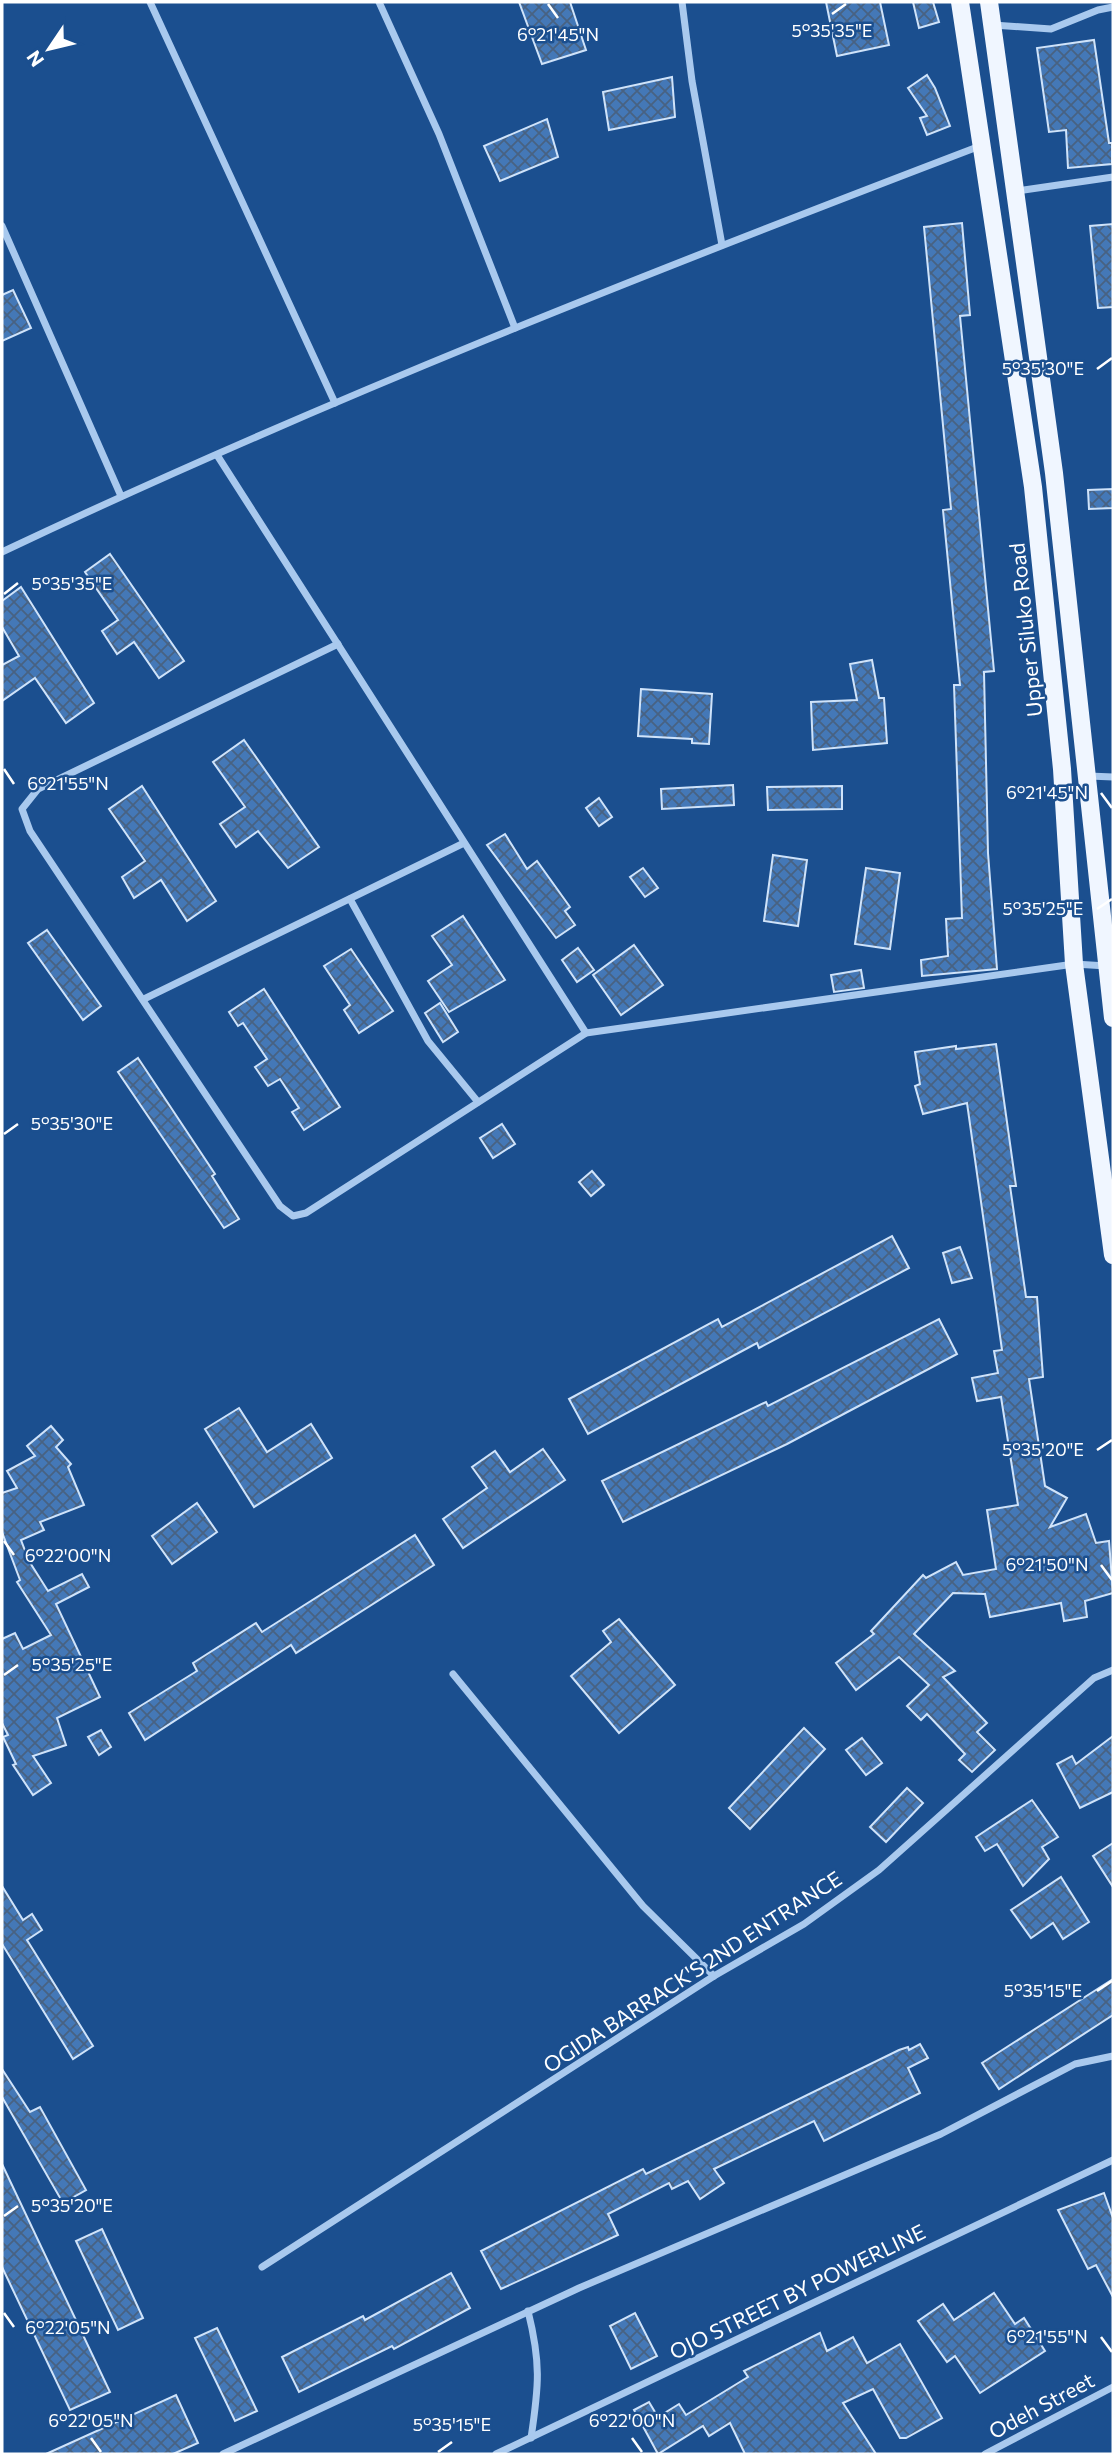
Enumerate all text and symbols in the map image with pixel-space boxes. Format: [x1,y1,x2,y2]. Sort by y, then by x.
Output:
north arrow [14,14,84,84]
text: 5°35'35"E [791,19,873,41]
text: 6°21'45"N [517,23,599,45]
text: N [21,47,48,71]
text: 5°35'30"E [1002,357,1084,379]
street label: Upper Siluko Road [1003,542,1047,718]
text: 5°35'35"E [31,572,113,594]
text: 6°21'55"N [27,772,109,794]
text: 6°21'45"N [1006,781,1088,803]
text: 5°35'25"E [1003,897,1083,919]
text: 5°35'30"E [31,1112,113,1134]
text: 5°35'20"E [1002,1438,1084,1460]
text: 6°22'00"N [25,1544,111,1566]
text: 6°21'50"N [1005,1553,1089,1575]
text: 5°35'25"E [32,1653,112,1675]
street label: OGIDA BARRACK'S 2ND ENTRANCE [538,1865,846,2077]
text: 5°35'15"E [1004,1979,1082,2001]
text: 5°35'20"E [31,2194,113,2216]
street label: OJO STREET BY POWERLINE [665,2218,929,2364]
text: 6°22'05"N [25,2316,111,2338]
text: 6°21'55"N [1006,2325,1088,2347]
street label: Odeh Street [984,2367,1098,2443]
text: 6°22'05"N [48,2409,134,2431]
text: 6°22'00"N [589,2409,675,2431]
text: 5°35'15"E [413,2413,491,2435]

